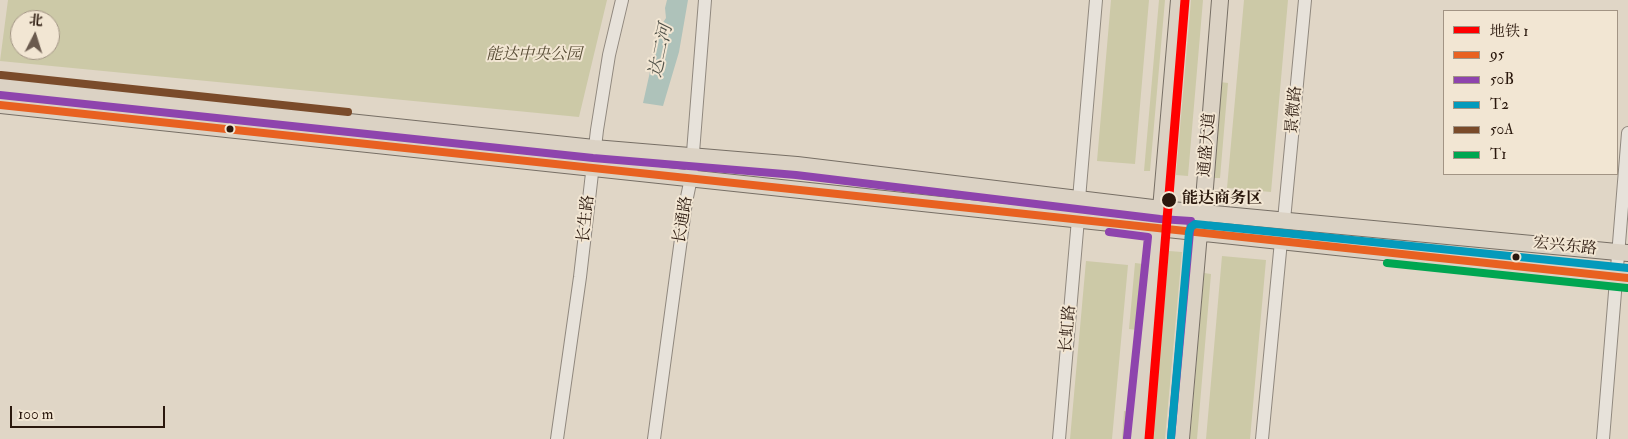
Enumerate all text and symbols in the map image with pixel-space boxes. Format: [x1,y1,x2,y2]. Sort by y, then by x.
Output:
north arrow [10,10,60,60]
legend [1443,10,1618,175]
text: 北 [29,11,44,30]
water label: 达二河 [646,22,678,80]
text: 地铁 1 [1490,22,1529,41]
text: 95 [1490,45,1504,64]
park label: 能达中央公园 [486,46,582,66]
text: 50B [1490,70,1514,89]
street label: 景微路 [1283,85,1307,135]
text: T2 [1490,95,1509,114]
street label: 通盛大道 [1196,112,1220,178]
text: 50A [1490,120,1514,139]
unlabelled marker [225,124,235,134]
text: T1 [1490,145,1507,164]
place label: 能达商务区 [1182,190,1262,210]
marker: 能达商务区 [1160,191,1178,209]
street label: 长生路 [575,194,599,244]
street label: 长通路 [671,195,697,245]
street label: 宏兴东路 [1532,234,1598,260]
unlabelled marker [1511,252,1521,262]
street label: 长虹路 [1057,304,1081,354]
scale bar [12,396,168,428]
text: 100 m [18,405,53,424]

